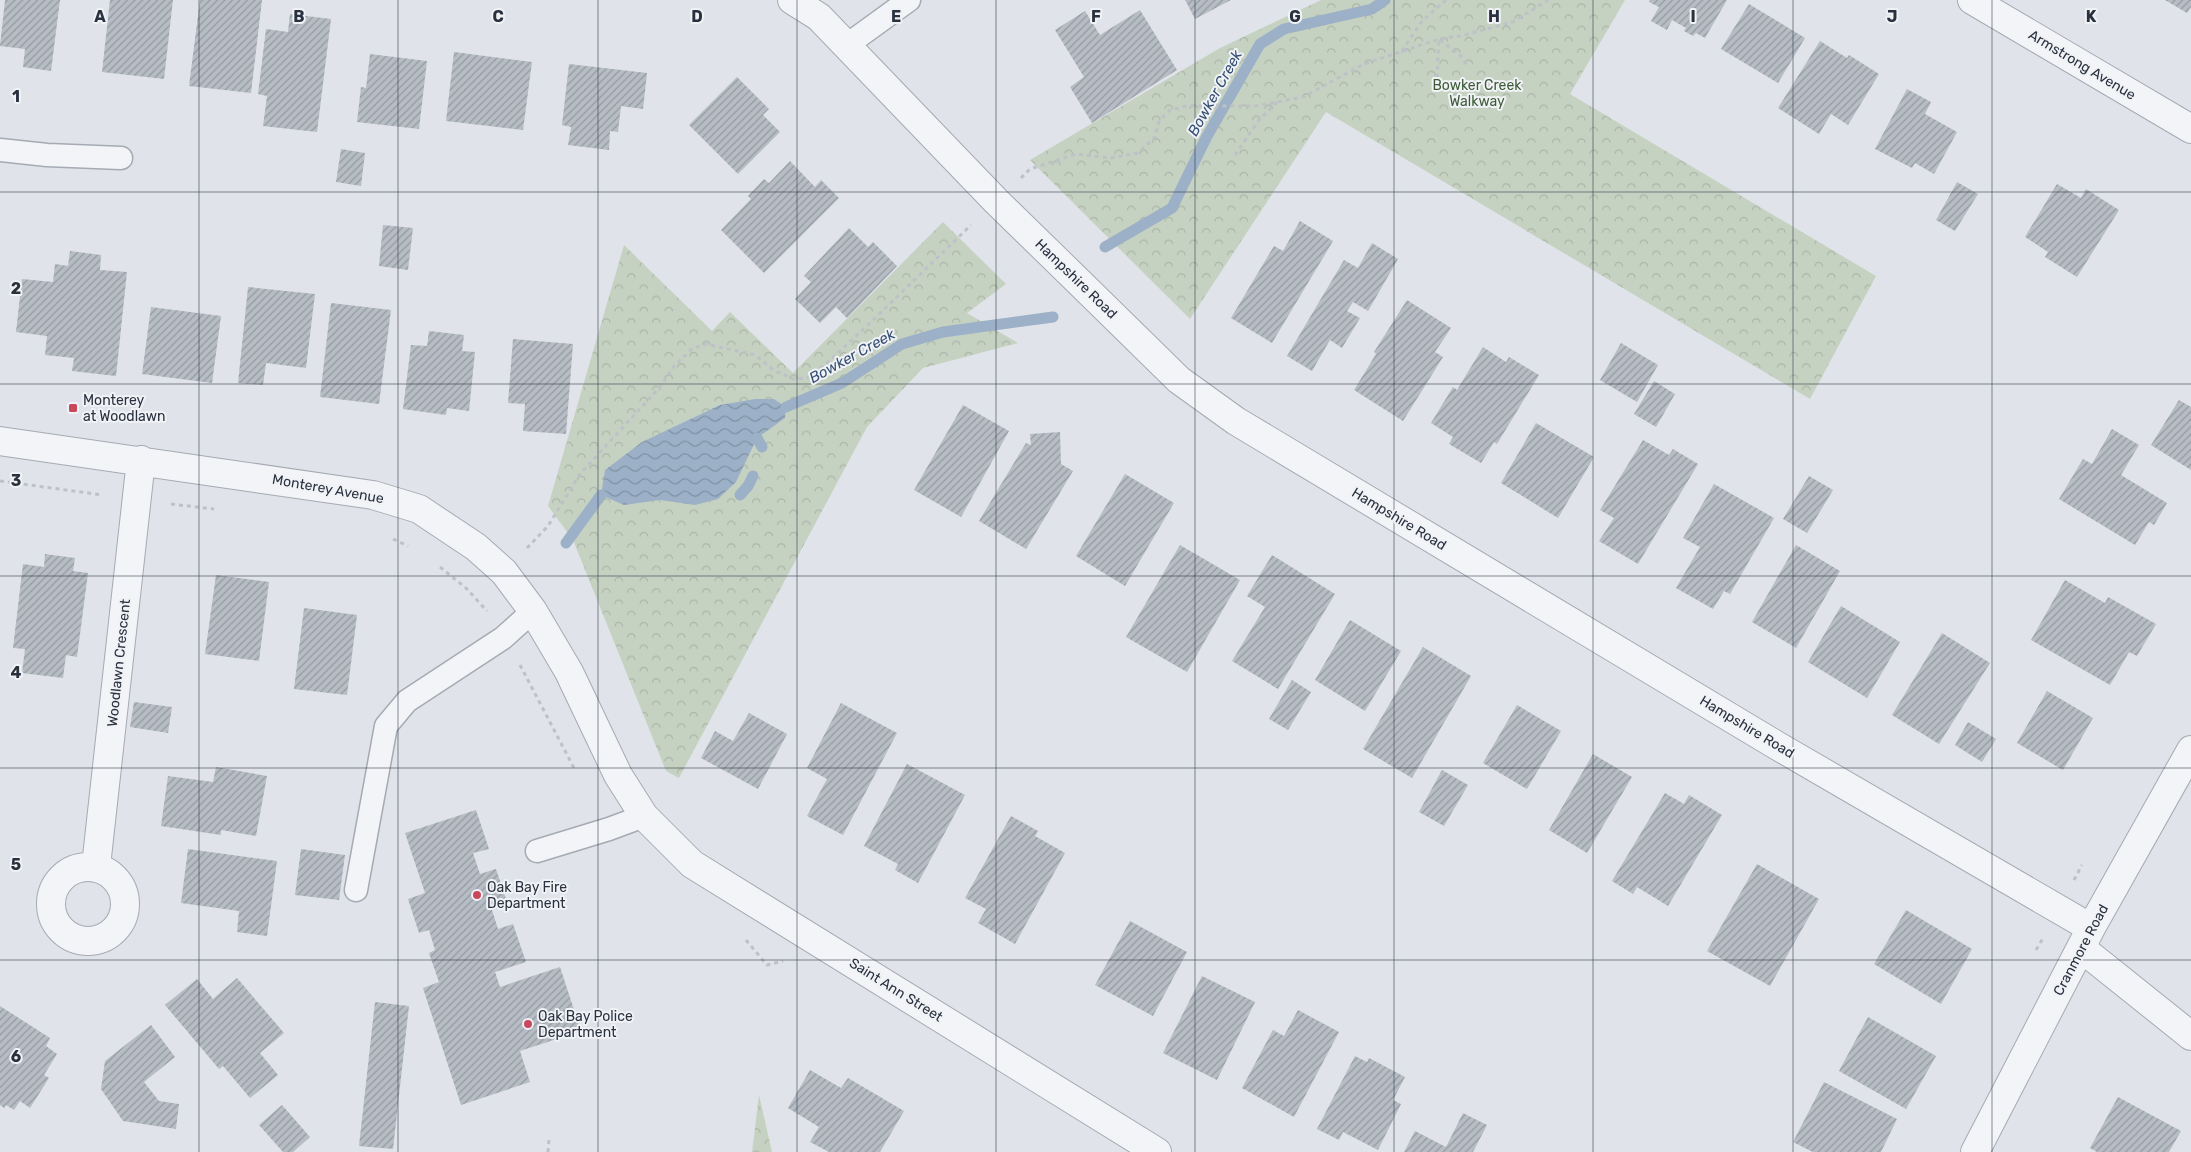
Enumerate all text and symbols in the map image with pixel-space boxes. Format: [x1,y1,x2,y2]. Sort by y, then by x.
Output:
text: A [94,7,106,26]
text: B [293,7,305,26]
text: C [492,7,504,26]
text: D [691,7,703,26]
text: E [891,7,901,26]
text: F [1091,7,1101,26]
text: G [1289,7,1301,26]
text: H [1488,7,1500,26]
text: I [1690,7,1696,26]
text: J [1887,7,1897,26]
text: K [2086,7,2097,26]
street label: Armstrong Avenue [2025,26,2139,104]
water label: Bowker Creek [1184,47,1246,139]
park label: Bowker Creek Walkway [1433,77,1522,110]
text: 1 [12,87,20,106]
street label: Hampshire Road [1032,236,1120,322]
text: 2 [11,279,21,298]
water label: Bowker Creek [806,325,898,387]
place label: Monterey at Woodlawn [83,392,165,425]
marker: Monterey at Woodlawn [67,402,79,414]
text: 3 [11,471,21,490]
street label: Monterey Avenue [271,471,385,507]
street label: Hampshire Road [1349,484,1449,554]
street label: Woodlawn Crescent [104,598,134,728]
text: 4 [11,663,22,682]
street label: Hampshire Road [1697,692,1797,762]
text: 5 [11,855,21,874]
place label: Oak Bay Fire Department [487,879,567,912]
marker: Oak Bay Fire Department [471,889,483,901]
street label: Cranmore Road [2050,901,2112,999]
street label: Saint Ann Street [846,954,946,1026]
place label: Oak Bay Police Department [538,1008,633,1041]
marker: Oak Bay Police Department [522,1018,534,1030]
text: 6 [11,1047,21,1066]

